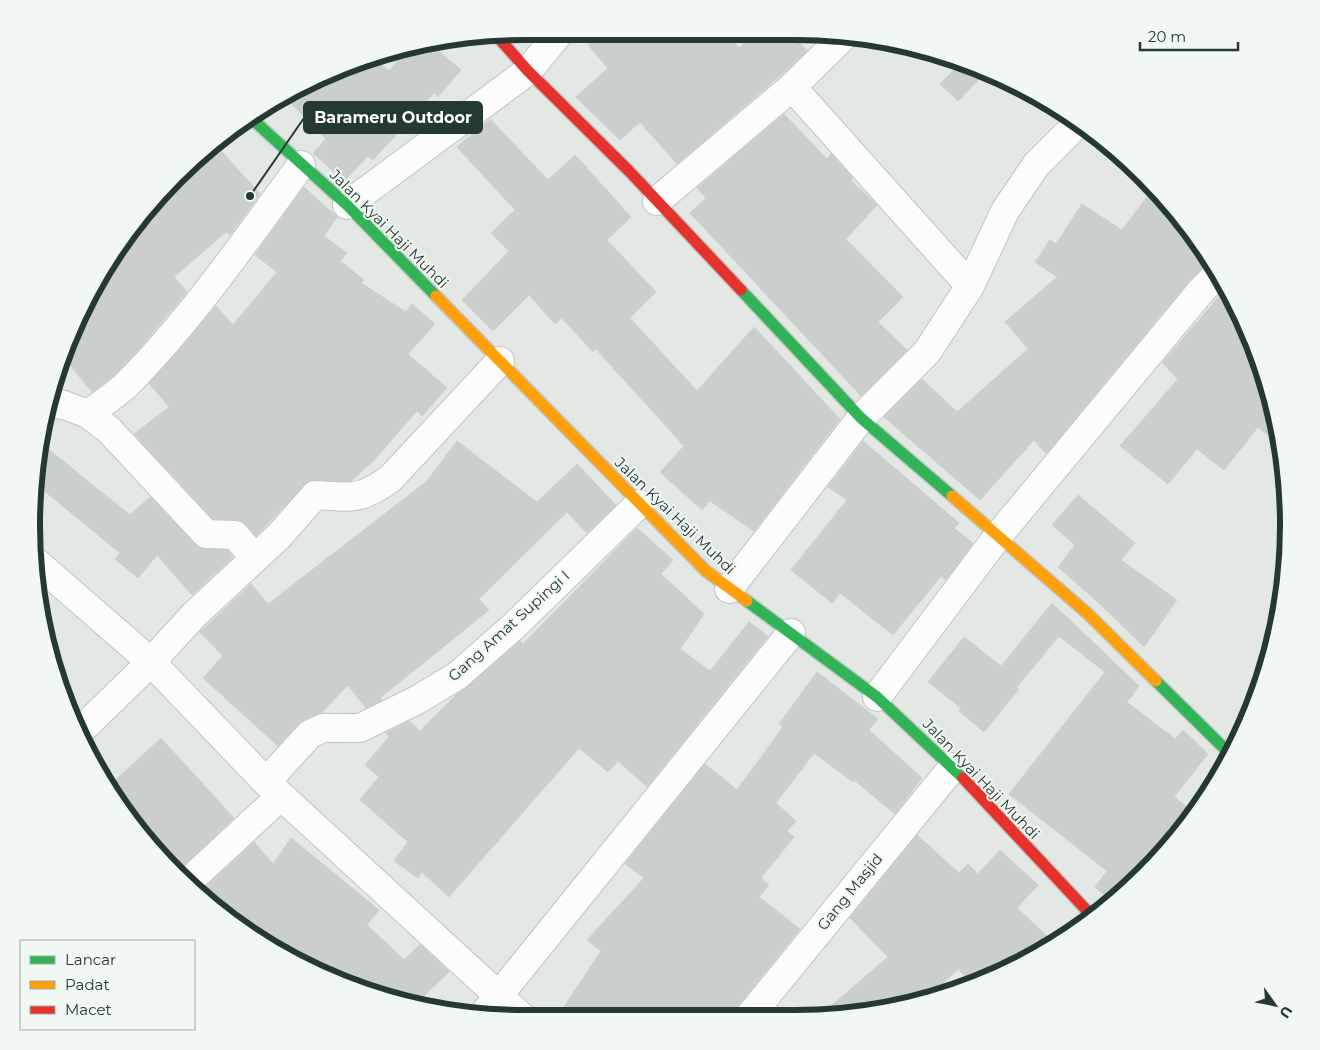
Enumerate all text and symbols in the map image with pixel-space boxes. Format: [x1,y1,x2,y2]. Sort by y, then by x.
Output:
scale bar [1140,20,1238,52]
text: 20 m [1148,27,1186,46]
callout: Barameru Outdoor [304,102,482,133]
text: Barameru Outdoor [314,108,472,127]
street label: Jalan Kyai Haji Muhdi [325,164,453,292]
street label: Jalan Kyai Haji Muhdi [610,452,740,578]
street label: Gang Amat Supingi I [444,566,573,685]
street label: Jalan Kyai Haji Muhdi [918,714,1044,843]
street label: Gang Masjid [813,849,886,934]
legend [20,940,195,1030]
text: Lancar [65,950,116,969]
text: Padat [65,975,110,994]
north arrow [1250,980,1300,1030]
text: Macet [65,1000,112,1019]
text: U [1275,1003,1296,1022]

